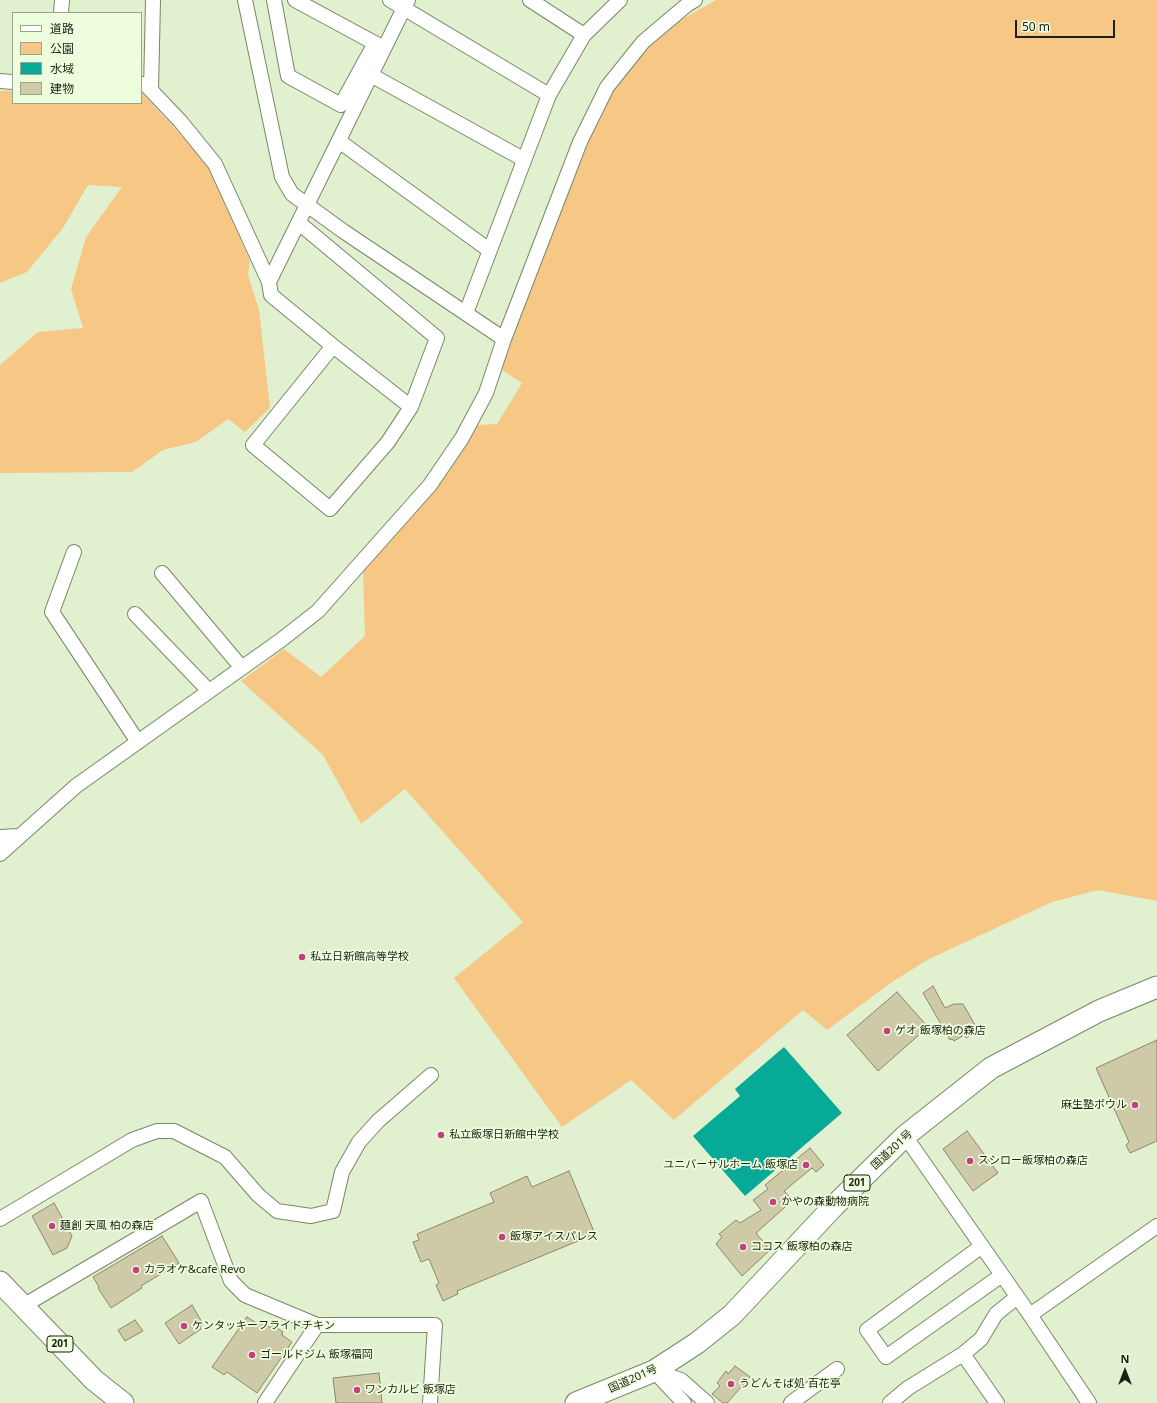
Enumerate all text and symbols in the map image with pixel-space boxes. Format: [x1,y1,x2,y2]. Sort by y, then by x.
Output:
legend [12,12,142,104]
scale bar [1017,12,1117,38]
text: 50 m [1022,18,1050,35]
text: 道路 [50,20,74,37]
text: 公園 [50,40,74,57]
text: 水域 [50,60,74,77]
text: 建物 [50,80,74,97]
place label: 私立日新館高等学校 [310,950,409,964]
marker: 私立日新館高等学校 [297,952,307,962]
place label: ゲオ 飯塚柏の森店 [895,1024,986,1038]
marker: ゲオ 飯塚柏の森店 [882,1026,892,1036]
place label: 麻生塾ボウル [1061,1098,1127,1112]
marker: 麻生塾ボウル [1130,1100,1140,1110]
street label: 国道201号 [869,1127,915,1173]
place label: 私立飯塚日新館中学校 [449,1128,559,1142]
marker: 私立飯塚日新館中学校 [436,1130,446,1140]
place label: スシロー飯塚柏の森店 [978,1154,1088,1168]
marker: スシロー飯塚柏の森店 [965,1156,975,1166]
place label: ユニバーサルホーム 飯塚店 [663,1158,798,1172]
marker: ユニバーサルホーム 飯塚店 [801,1160,811,1170]
road number: 201 [844,1175,870,1191]
place label: かやの森動物病院 [781,1195,869,1209]
marker: かやの森動物病院 [768,1197,778,1207]
place label: 麺創 天風 柏の森店 [60,1219,154,1233]
marker: 麺創 天風 柏の森店 [47,1221,57,1231]
place label: 飯塚アイスパレス [510,1230,598,1244]
marker: 飯塚アイスパレス [497,1232,507,1242]
place label: ココス 飯塚柏の森店 [751,1240,853,1254]
marker: ココス 飯塚柏の森店 [738,1242,748,1252]
place label: カラオケ&cafe Revo [144,1263,245,1277]
marker: カラオケ&cafe Revo [131,1265,141,1275]
place label: ケンタッキーフライドチキン [192,1319,335,1333]
marker: ケンタッキーフライドチキン [179,1321,189,1331]
road number: 201 [47,1336,73,1352]
place label: ゴールドジム 飯塚福岡 [260,1348,373,1362]
marker: ゴールドジム 飯塚福岡 [247,1350,257,1360]
north arrow [1105,1351,1145,1391]
text: N [1121,1351,1129,1366]
street label: 国道201号 [607,1362,659,1396]
place label: うどんそば処 百花亭 [739,1377,841,1391]
marker: うどんそば処 百花亭 [726,1379,736,1389]
place label: ワンカルビ 飯塚店 [365,1383,456,1397]
marker: ワンカルビ 飯塚店 [352,1385,362,1395]

